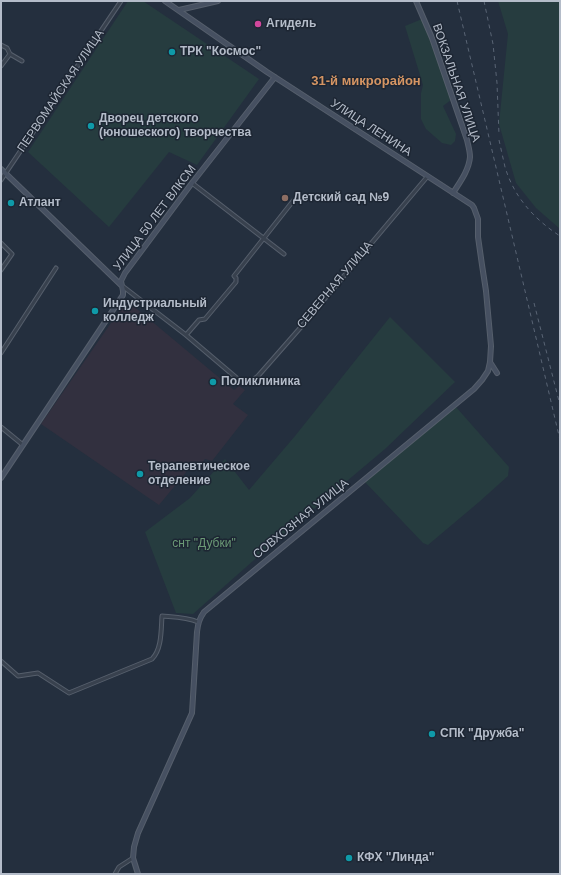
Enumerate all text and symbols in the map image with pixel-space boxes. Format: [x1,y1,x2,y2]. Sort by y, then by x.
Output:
place label: Агидель [266,17,316,31]
marker: Агидель [253,19,263,29]
street label: ВОКЗАЛЬНАЯ УЛИЦА [429,22,483,144]
street label: ПЕРВОМАЙСКАЯ УЛИЦА [15,27,107,155]
place label: ТРК "Космос" [180,45,261,59]
marker: ТРК "Космос" [167,47,177,57]
district label: 31-й микрорайон [311,73,421,89]
street label: УЛИЦА ЛЕНИНА [328,96,414,160]
place label: Дворец детского (юношеского) творчества [99,112,251,140]
marker: Дворец детского (юношеского) творчества [86,121,96,131]
street label: УЛИЦА 50 ЛЕТ ВЛКСМ [111,162,199,274]
place label: Детский сад №9 [293,191,389,205]
marker: Детский сад №9 [280,193,290,203]
place label: Атлант [19,196,61,210]
marker: Атлант [6,198,16,208]
street label: СЕВЕРНАЯ УЛИЦА [294,238,376,332]
place label: Индустриальный колледж [103,297,207,325]
marker: Индустриальный колледж [90,306,100,316]
place label: Поликлиника [221,375,300,389]
marker: Поликлиника [208,377,218,387]
place label: Терапевтическое отделение [148,460,250,488]
marker: Терапевтическое отделение [135,469,145,479]
street label: СОВХОЗНАЯ УЛИЦА [250,476,352,562]
park label: снт "Дубки" [172,537,236,551]
place label: СПК "Дружба" [440,727,524,741]
marker: СПК "Дружба" [427,729,437,739]
place label: КФХ "Линда" [357,851,434,865]
marker: КФХ "Линда" [344,853,354,863]

